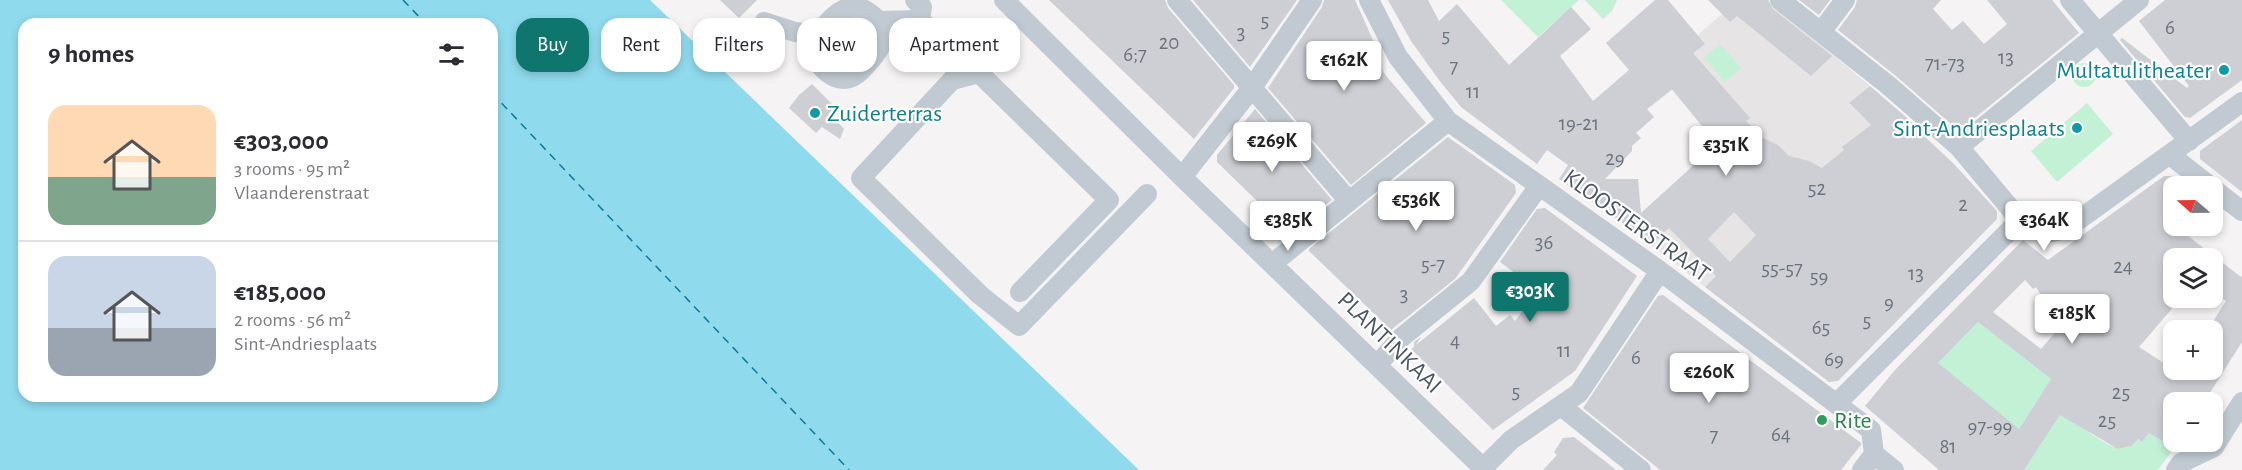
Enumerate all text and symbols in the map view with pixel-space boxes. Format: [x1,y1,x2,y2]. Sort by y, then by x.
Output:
house number: 5 [1261,10,1269,31]
house number: 6 [2165,17,2175,38]
chip: Buy [516,18,589,72]
chip: Rent [601,18,681,72]
chip: Filters [693,18,785,72]
chip: New [797,18,877,72]
chip: Apartment [889,18,1020,72]
house number: 3 [1237,22,1245,43]
house number: 5 [1442,25,1450,46]
house number: 20 [1159,32,1179,53]
icon: filters [435,38,468,71]
text: 9 homes [48,41,134,67]
pin: €162K [1302,41,1386,92]
house number: 6;7 [1123,44,1147,65]
house number: 13 [1998,47,2014,68]
text: €162K [1320,50,1368,70]
house number: 71-73 [1925,53,1965,74]
house number: 7 [1450,56,1459,77]
place label: Multatulitheater [2057,59,2212,83]
marker: Multatulitheater [2217,63,2231,77]
house number: 11 [1466,81,1480,102]
place label: Zuiderterras [827,102,942,126]
marker: Zuiderterras [808,106,822,120]
house number: 19-21 [1559,113,1599,134]
place label: Sint-Andriesplaats [1893,117,2065,141]
marker: Sint-Andriesplaats [2070,121,2084,135]
pin: €269K [1230,122,1314,173]
pin: €351K [1684,126,1768,177]
text: €303,000 [234,128,329,154]
icon: home [96,129,168,201]
text: €269K [1247,131,1297,151]
text: €351K [1703,135,1749,155]
house number: 29 [1605,148,1625,169]
text: 3 rooms · 95 m² [234,159,350,179]
street label: KLOOSTERSTRAAT [1559,165,1714,287]
north arrow [2163,176,2223,236]
map controls [2163,176,2223,452]
house number: 52 [1808,178,1826,199]
pin: €536K [1374,181,1458,232]
text: Vlaanderenstraat [234,183,369,203]
text: €536K [1392,190,1440,210]
house number: 2 [1958,194,1968,215]
pin: €385K [1246,201,1330,252]
pin: €364K [2002,201,2086,252]
text: €385K [1264,210,1312,230]
text: €364K [2019,210,2069,230]
house number: 36 [1535,232,1553,253]
button: layers [2163,248,2223,308]
house number: 5-7 [1421,254,1445,275]
house number: 24 [2113,256,2133,277]
house number: 55-57 [1761,258,1803,279]
house number: 13 [1908,263,1924,284]
house number: 59 [1810,266,1828,287]
pin: €303K [1488,272,1572,323]
text: €185,000 [234,279,326,305]
icon: home [96,280,168,352]
text: €303K [1506,281,1554,301]
house number: 3 [1400,284,1408,305]
street label: PLANTINKAAI [1333,287,1446,398]
house number: 9 [1884,292,1894,313]
pin: €185K [2030,294,2114,345]
text: €185K [2049,303,2095,323]
text: 2 rooms · 56 m² [234,310,351,330]
house number: 5 [1863,310,1871,331]
house number: 65 [1812,317,1830,338]
button: + [2163,320,2223,380]
house number: 4 [1450,330,1460,351]
text: Sint-Andriesplaats [234,334,377,354]
house number: 11 [1557,340,1571,361]
house number: 6 [1631,347,1641,368]
house number: 69 [1824,349,1844,370]
pin: €260K [1667,353,1751,404]
text: €260K [1684,362,1734,382]
house number: 5 [1512,381,1520,402]
house number: 25 [2112,382,2130,403]
button: − [2163,392,2223,452]
place label: Rite [1834,409,1872,433]
house number: 25 [2098,410,2116,431]
marker: Rite [1815,413,1829,427]
house number: 97-99 [1968,416,2012,437]
house number: 64 [1771,424,1791,445]
house number: 7 [1710,425,1719,446]
house number: 81 [1939,436,1957,457]

